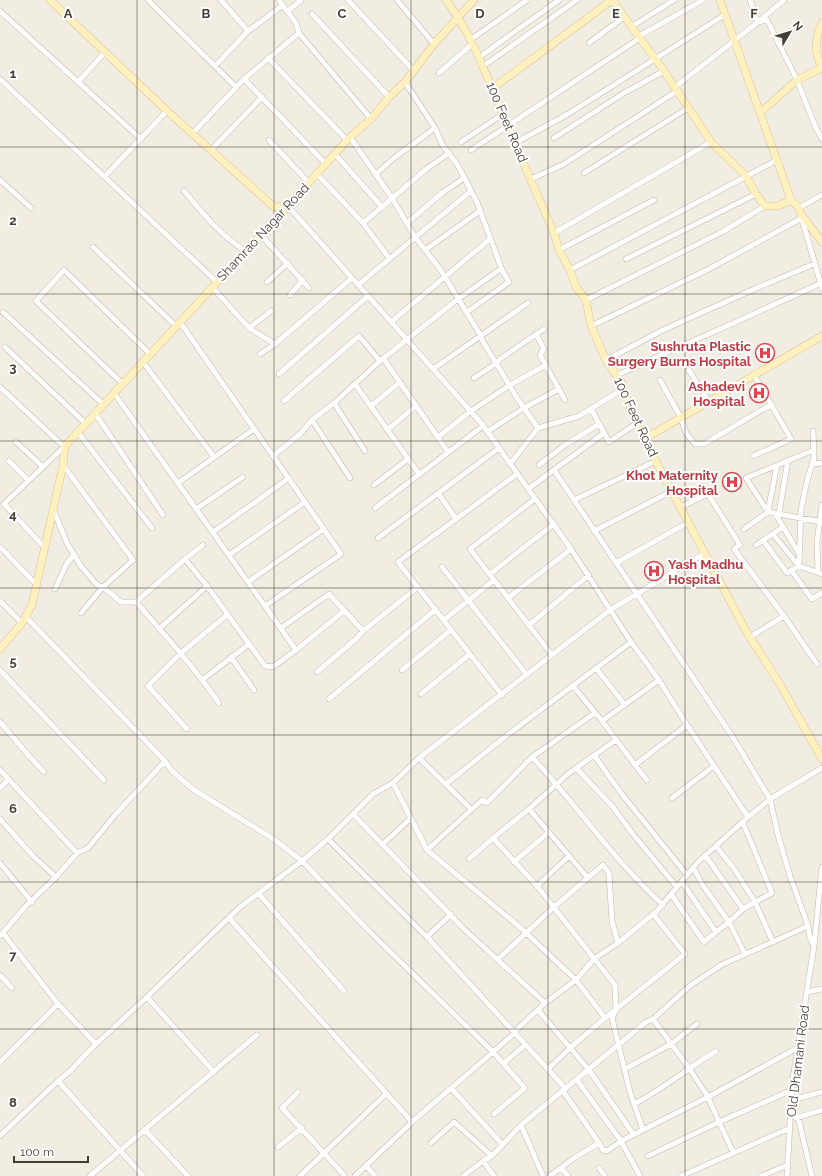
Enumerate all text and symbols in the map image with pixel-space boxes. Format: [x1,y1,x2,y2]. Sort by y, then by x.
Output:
text: A [64,6,73,21]
text: B [202,6,211,21]
text: C [338,6,347,21]
text: D [475,6,485,21]
text: E [612,6,620,21]
text: F [750,6,758,21]
north arrow [770,12,810,52]
text: N [790,19,805,33]
text: 1 [10,66,17,81]
street label: 100 Feet Road [483,79,531,165]
street label: Shamrao Nagar Road [214,180,312,284]
text: 2 [9,213,17,228]
place label: Sushruta Plastic Surgery Burns Hospital [608,339,752,369]
hospital icon: Sushruta Plastic Surgery Burns Hospital [754,342,776,364]
text: 3 [9,360,17,375]
street label: 100 Feet Road [611,375,661,459]
place label: Ashadevi Hospital [688,379,746,409]
hospital icon: Ashadevi Hospital [748,382,770,404]
place label: Khot Maternity Hospital [626,468,719,498]
hospital icon: Khot Maternity Hospital [721,471,743,493]
text: 4 [9,507,17,522]
place label: Yash Madhu Hospital [668,557,743,587]
hospital icon: Yash Madhu Hospital [643,560,665,582]
text: 5 [9,654,17,669]
text: 6 [9,801,17,816]
text: 7 [9,948,17,963]
street label: Old Dhamani Road [784,1004,812,1118]
text: 8 [9,1095,17,1110]
scale bar [14,1138,88,1164]
text: 100 m [20,1145,54,1159]

